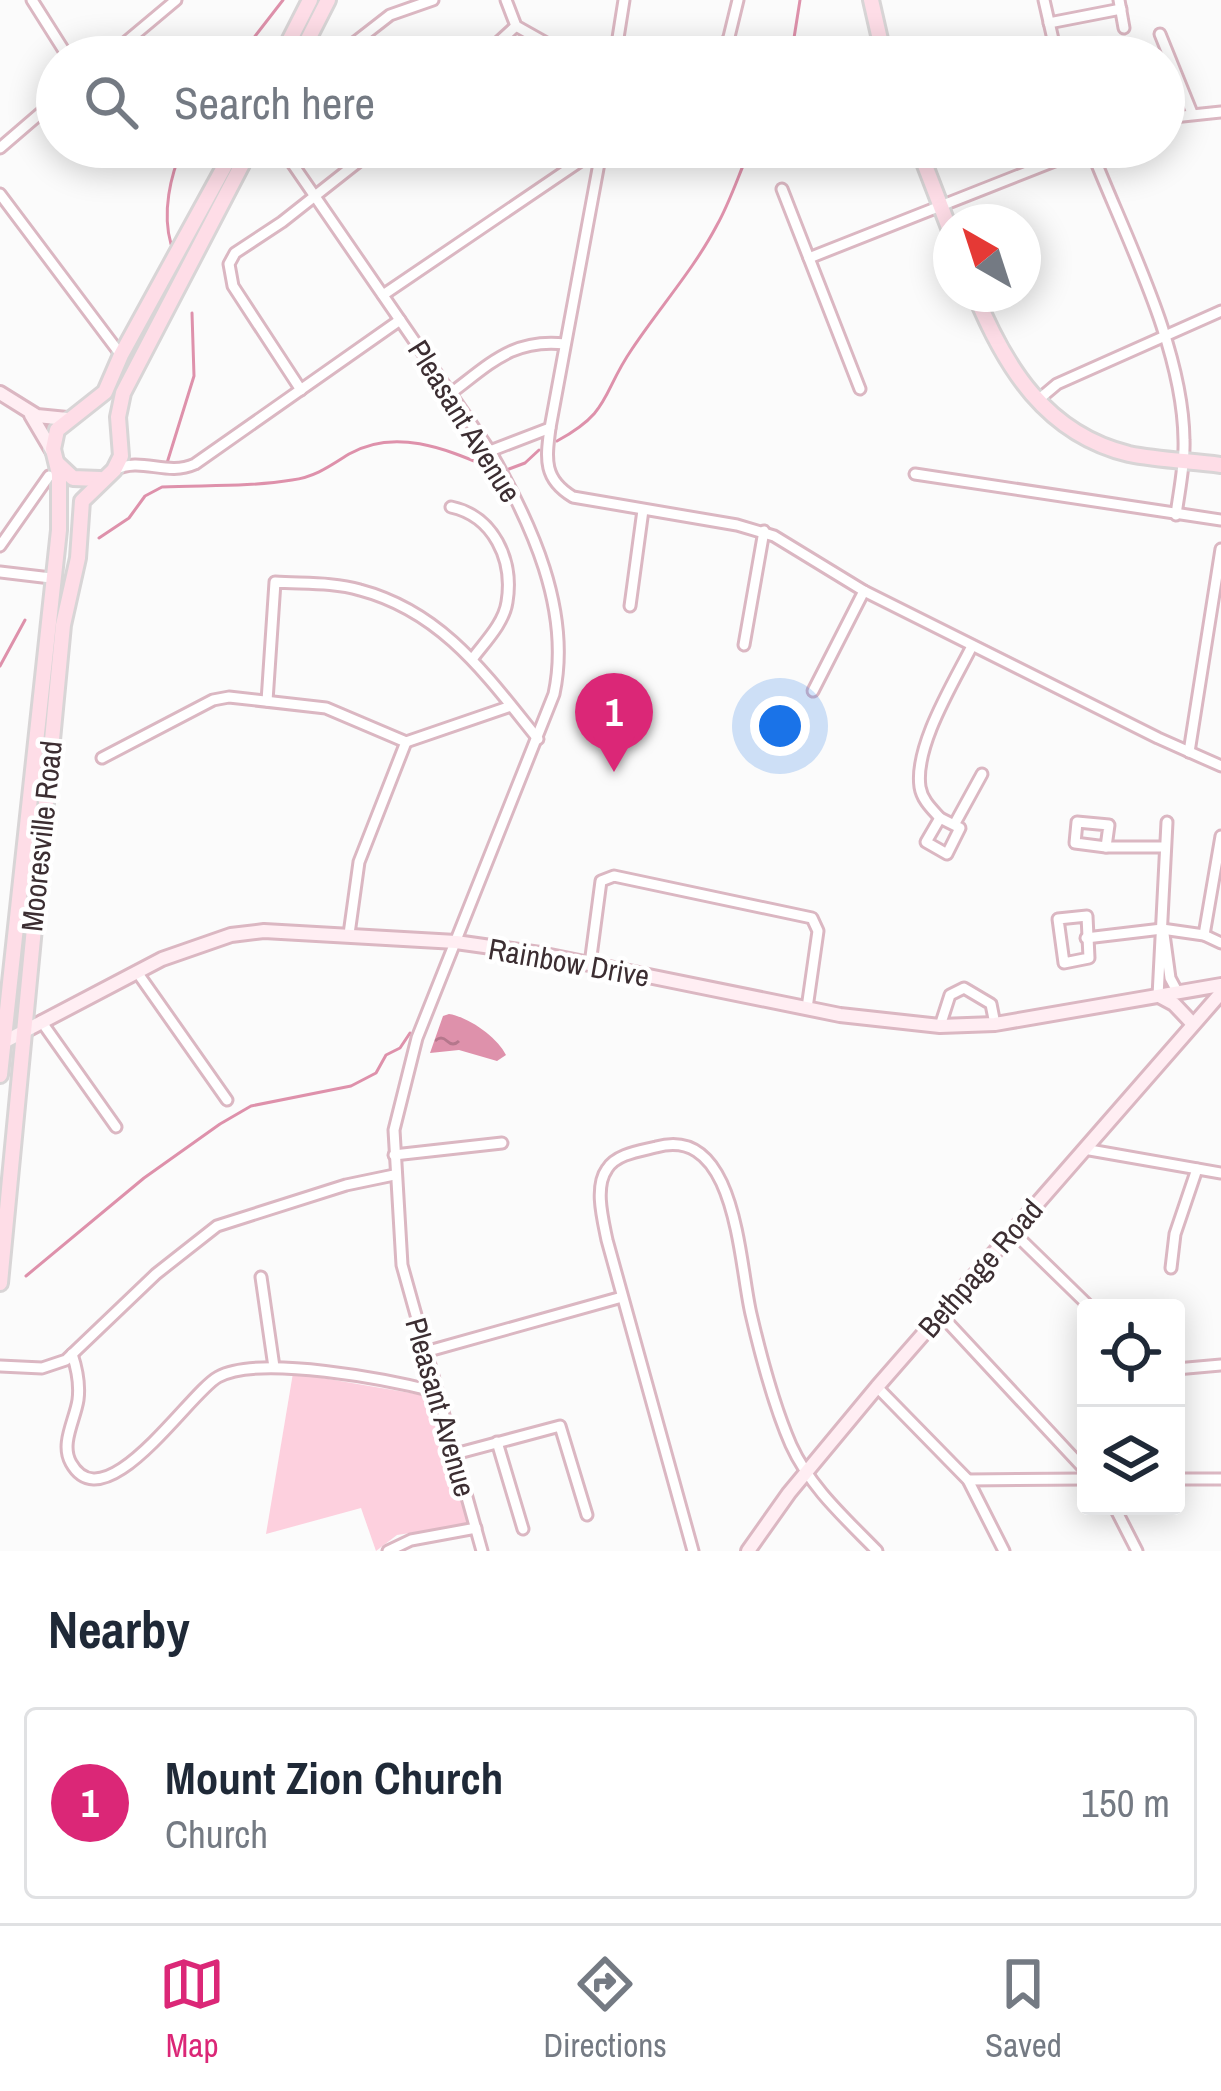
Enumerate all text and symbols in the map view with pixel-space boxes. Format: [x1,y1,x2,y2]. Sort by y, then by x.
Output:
search box [36,36,1185,168]
icon: search [78,69,144,135]
text: Search here [174,72,375,133]
north arrow [933,204,1041,312]
street label: Pleasant Avenue [399,332,531,510]
pin: 1 [575,673,653,772]
your location [750,696,810,756]
street label: Mooresville Road [11,739,71,933]
street label: Rainbow Drive [485,928,653,996]
street label: Bethpage Road [909,1190,1051,1346]
map controls [1077,1299,1185,1515]
button: locate [1077,1299,1185,1407]
street label: Pleasant Avenue [396,1313,486,1501]
button: layers [1077,1407,1185,1515]
text: Nearby [48,1595,190,1664]
text: Mount Zion Church [165,1747,503,1808]
text: 1 [81,1777,99,1829]
text: 150 m [1081,1777,1170,1829]
text: Church [165,1808,268,1860]
tab: Map [159,1951,225,2067]
tab: Directions [543,1951,667,2067]
tab: Saved [985,1951,1062,2067]

